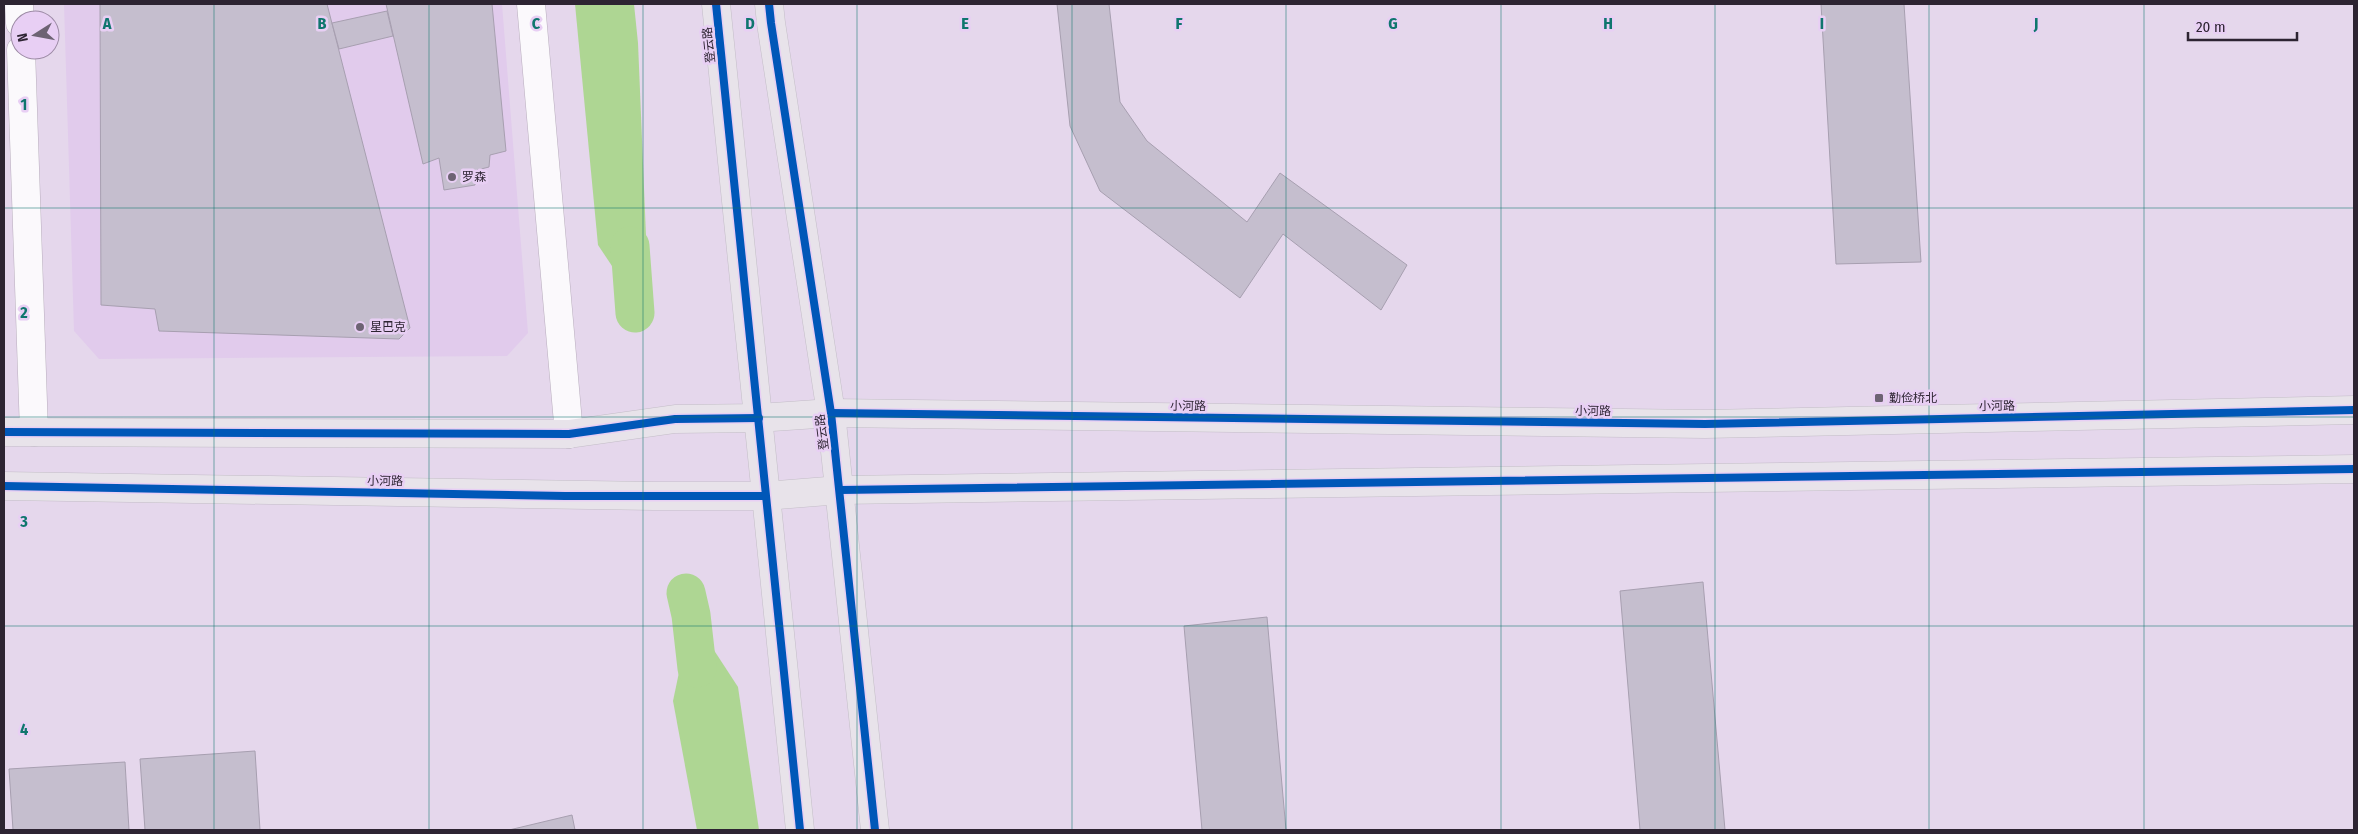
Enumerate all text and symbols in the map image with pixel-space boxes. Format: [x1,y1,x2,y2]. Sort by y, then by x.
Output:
north arrow [10,10,60,60]
scale bar [2188,10,2297,42]
text: A [102,14,112,33]
text: B [318,14,327,33]
text: C [532,14,541,33]
text: D [745,14,755,33]
text: E [961,14,969,33]
text: F [1175,14,1183,33]
text: G [1388,14,1398,33]
text: H [1603,14,1613,33]
text: I [1820,14,1824,33]
text: J [2033,14,2038,33]
text: 20 m [2196,18,2226,36]
street label: 登云路 [700,26,718,64]
text: N [14,32,32,43]
text: 1 [21,95,27,114]
place label: 罗森 [462,170,486,184]
marker: 罗森 [446,171,458,183]
text: 2 [19,303,28,322]
place label: 星巴克 [370,320,406,334]
marker: 星巴克 [354,321,366,333]
place label: 勤俭桥北 [1889,391,1937,405]
marker: 勤俭桥北 [1873,392,1885,404]
street label: 小河路 [1170,399,1206,413]
street label: 小河路 [1979,399,2015,413]
street label: 小河路 [1575,404,1611,418]
street label: 登云路 [813,413,831,451]
street label: 小河路 [367,474,403,488]
text: 3 [19,512,28,531]
text: 4 [20,720,28,739]

